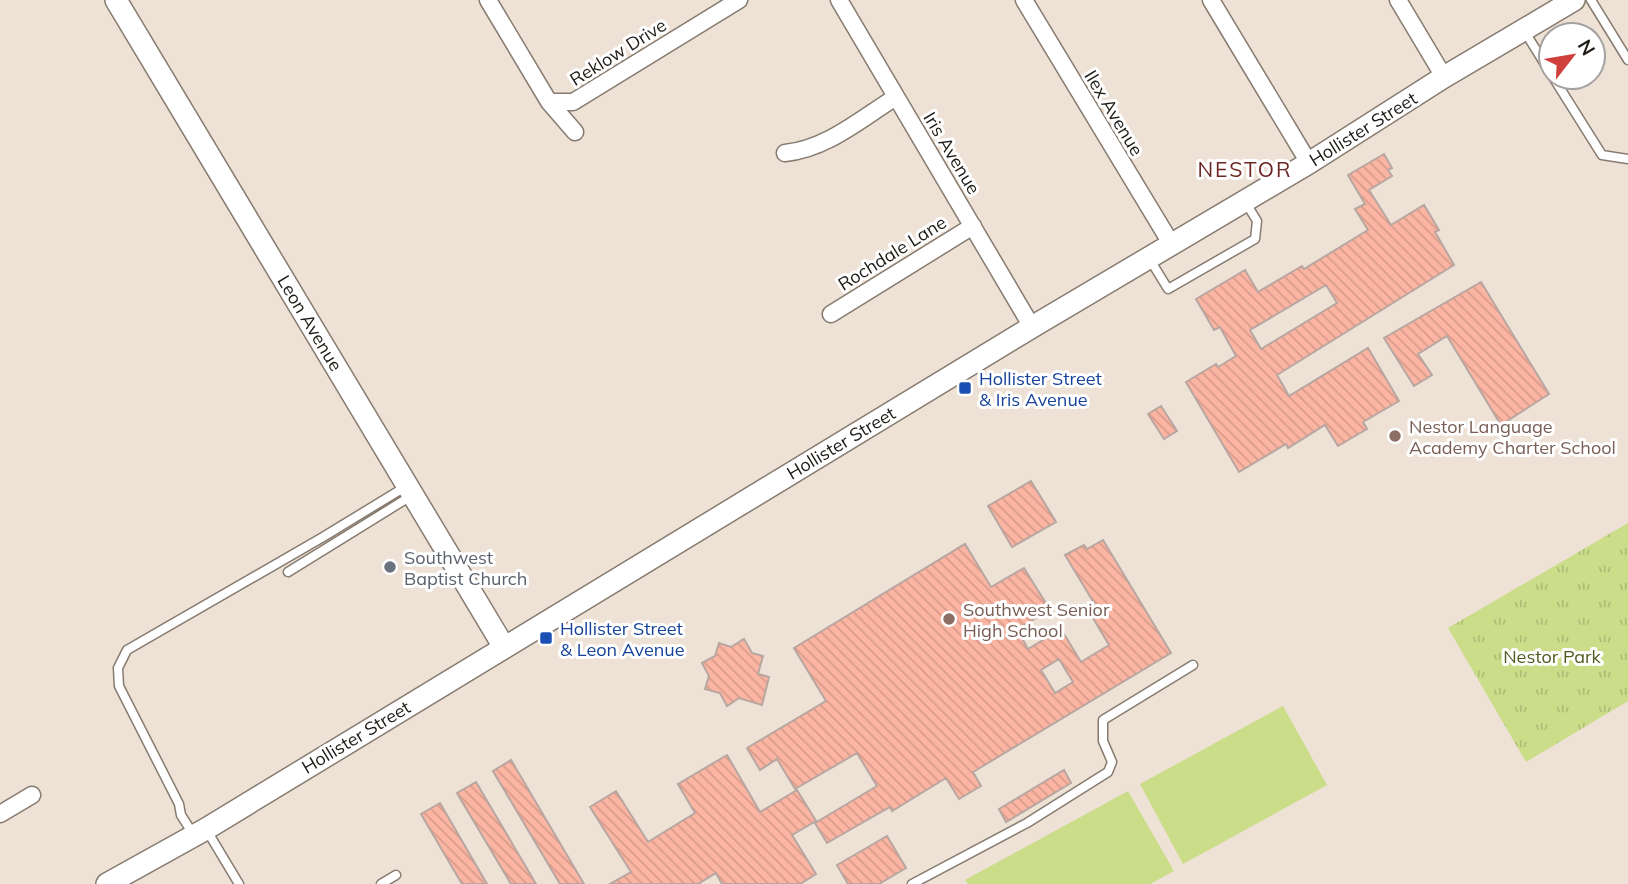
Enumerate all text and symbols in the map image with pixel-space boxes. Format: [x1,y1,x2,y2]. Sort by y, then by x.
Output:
street label: Reklow Drive [565,13,671,91]
north arrow [1537,21,1607,91]
text: N [1573,35,1601,60]
street label: Ilex Avenue [1079,66,1149,160]
street label: Hollister Street [1305,87,1421,171]
street label: Iris Avenue [918,108,986,198]
district label: NESTOR [1197,156,1293,182]
street label: Rochdale Lane [834,211,950,295]
street label: Leon Avenue [272,271,348,375]
place label: Hollister Street & Iris Avenue [979,367,1102,411]
marker: Hollister Street & Iris Avenue [957,380,973,396]
street label: Hollister Street [782,402,900,484]
place label: Nestor Language Academy Charter School [1409,415,1616,459]
marker: Nestor Language Academy Charter School [1387,428,1403,444]
place label: Southwest Baptist Church [404,546,527,590]
marker: Southwest Baptist Church [382,559,398,575]
place label: Southwest Senior High School [963,598,1110,642]
marker: Southwest Senior High School [941,611,957,627]
place label: Hollister Street & Leon Avenue [560,617,685,661]
marker: Hollister Street & Leon Avenue [538,630,554,646]
park label: Nestor Park [1503,645,1602,668]
street label: Hollister Street [297,696,415,778]

